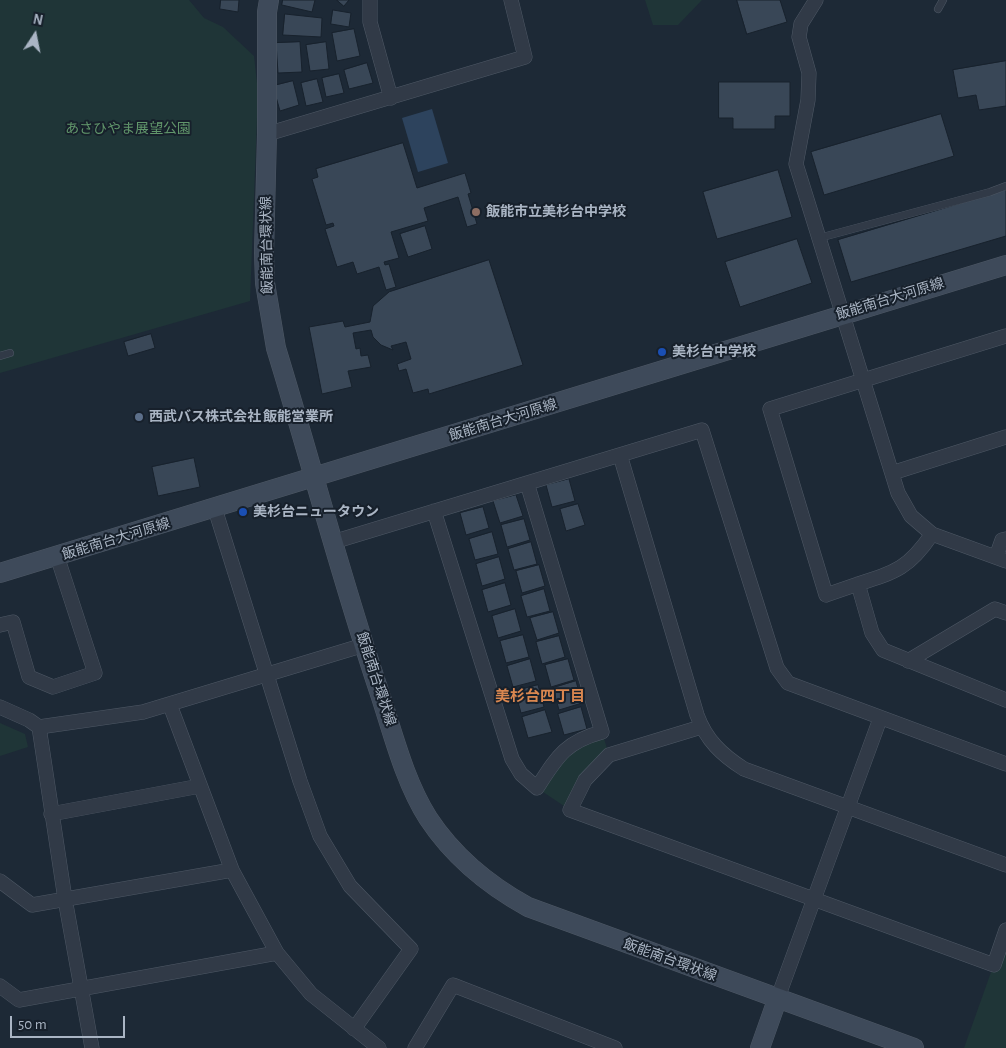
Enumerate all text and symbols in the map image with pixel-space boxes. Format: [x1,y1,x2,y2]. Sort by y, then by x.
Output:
north arrow [10,10,60,60]
text: N [32,12,44,28]
park label: あさひやま展望公園 [65,121,191,137]
street label: 飯能南台環状線 [258,196,276,294]
place label: 飯能市立美杉台中学校 [486,204,626,220]
marker: 飯能市立美杉台中学校 [470,206,482,218]
street label: 飯能南台大河原線 [834,275,946,323]
place label: 美杉台中学校 [672,344,756,360]
marker: 美杉台中学校 [656,346,668,358]
street label: 飯能南台大河原線 [447,396,559,444]
place label: 西武バス株式会社 飯能営業所 [149,409,333,425]
marker: 西武バス株式会社 飯能営業所 [133,411,145,423]
place label: 美杉台ニュータウン [253,504,379,520]
marker: 美杉台ニュータウン [237,506,249,518]
street label: 飯能南台大河原線 [60,515,172,563]
street label: 飯能南台環状線 [353,630,399,728]
district label: 美杉台四丁目 [495,687,585,705]
street label: 飯能南台環状線 [621,935,719,985]
scale bar [12,1006,128,1038]
text: 50 m [18,1017,47,1032]

